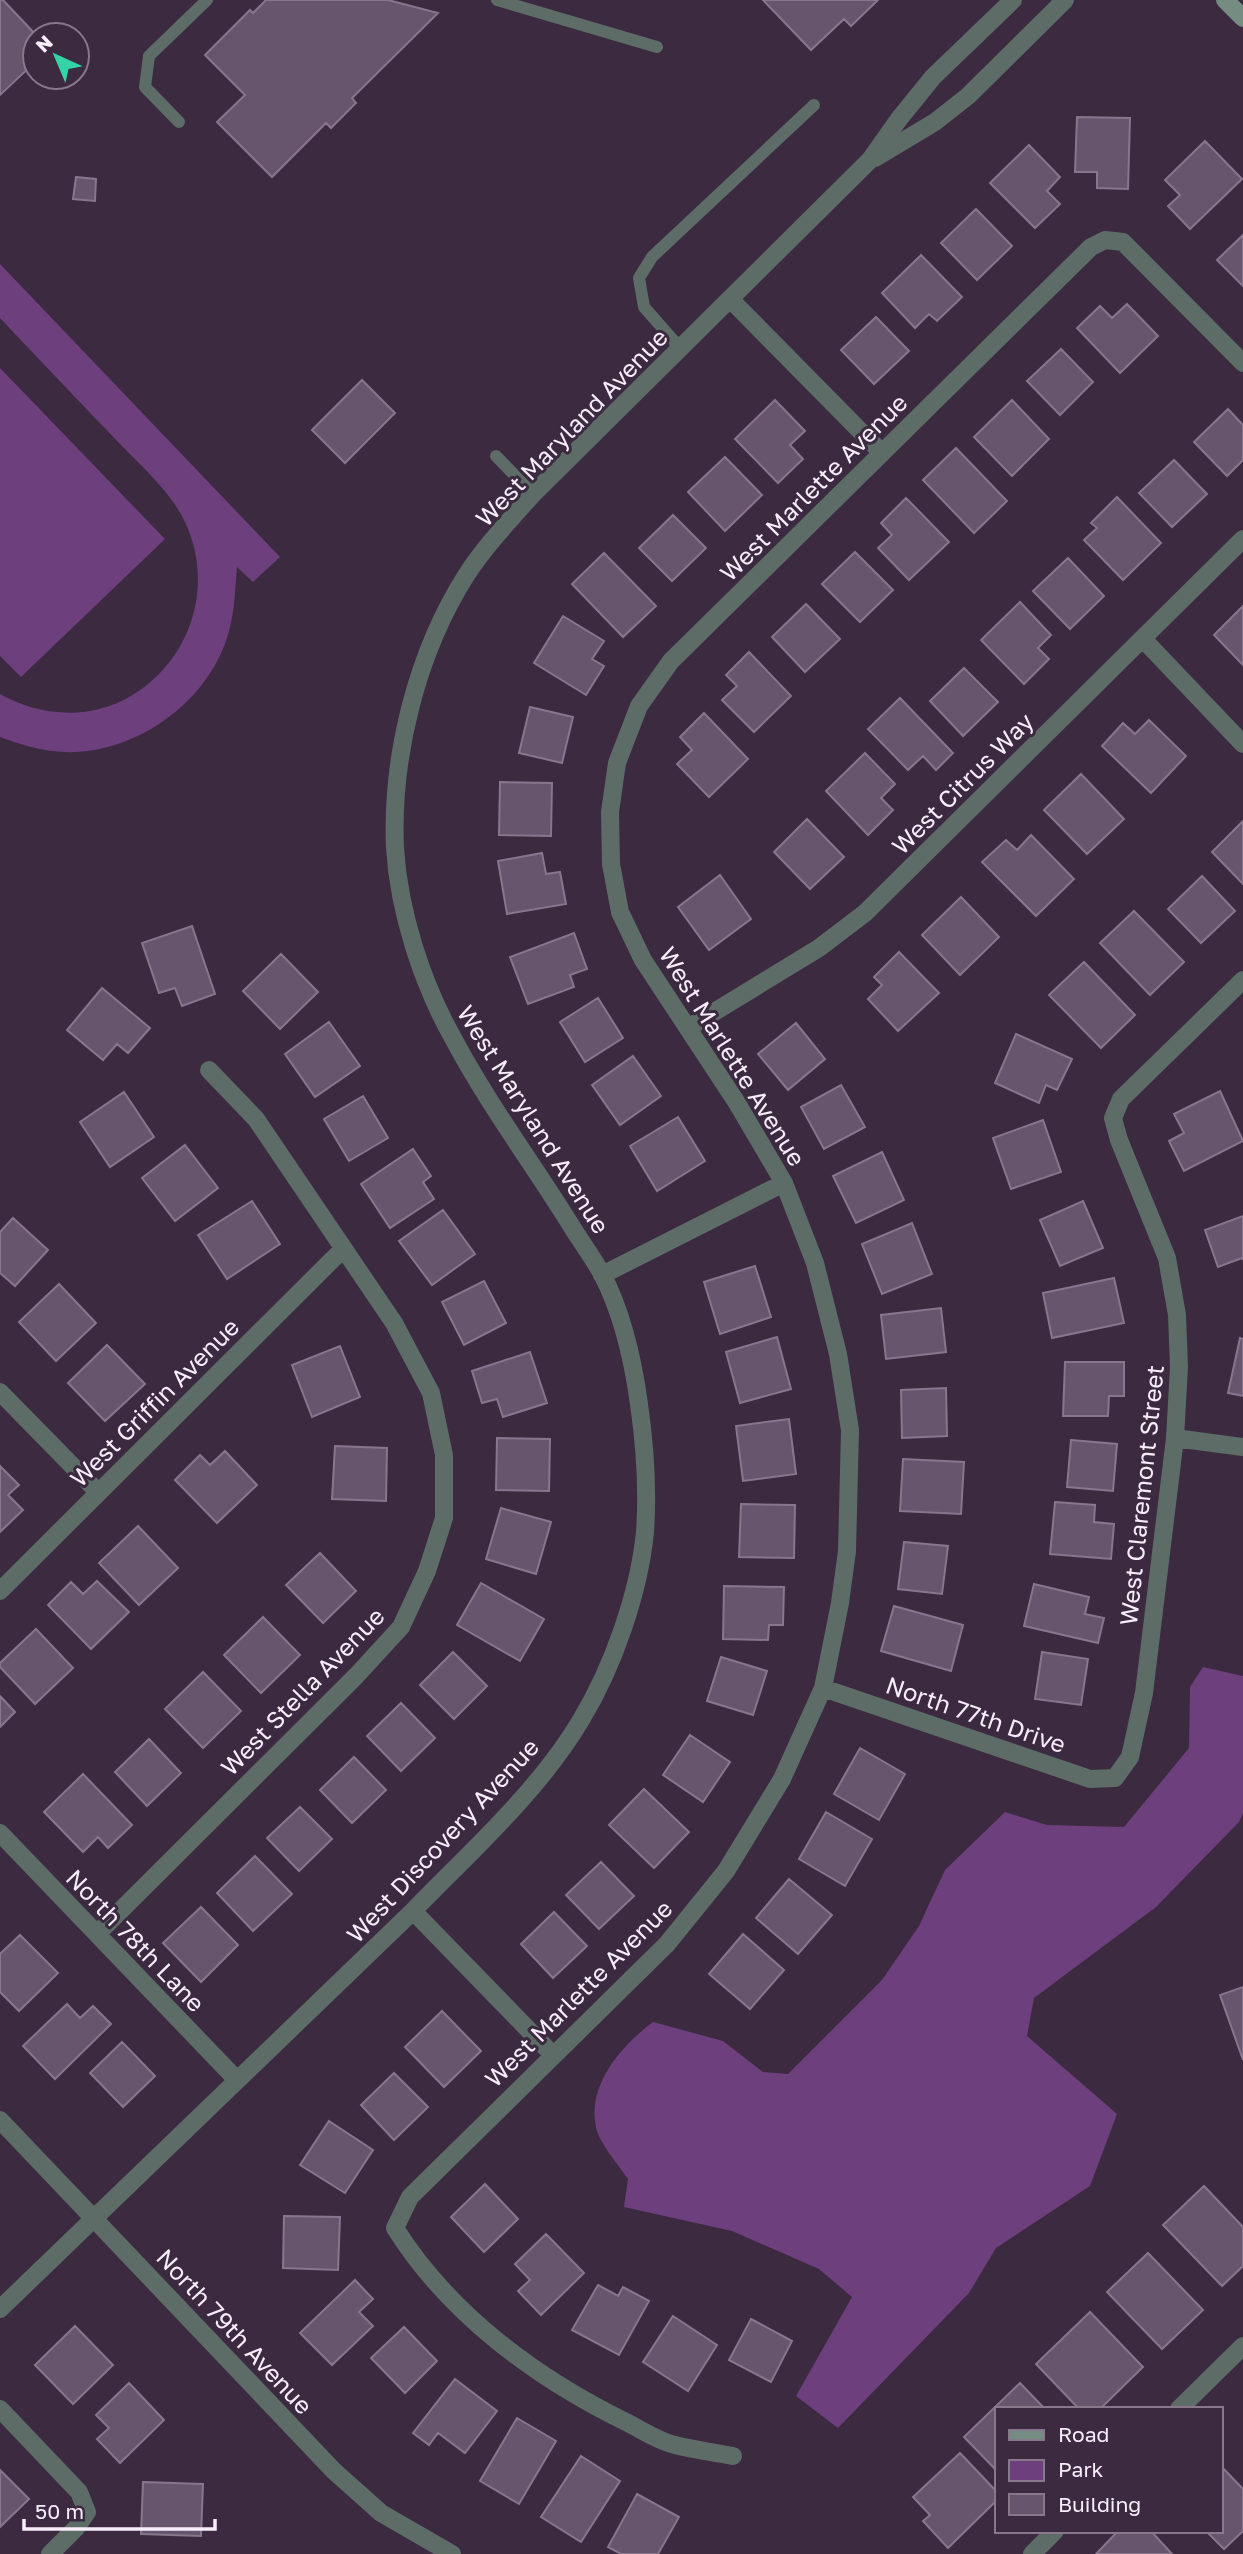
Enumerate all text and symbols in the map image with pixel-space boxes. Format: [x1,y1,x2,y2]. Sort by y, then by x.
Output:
north arrow [21,21,91,91]
text: N [31,30,57,57]
street label: West Maryland Avenue [469,322,673,532]
street label: West Marlette Avenue [713,387,913,587]
street label: West Citrus Way [885,706,1039,860]
street label: West Marlette Avenue [654,941,812,1171]
street label: West Maryland Avenue [452,1000,616,1238]
street label: West Griffin Avenue [64,1312,244,1492]
street label: West Claremont Street [1113,1363,1169,1627]
street label: West Stella Avenue [214,1601,390,1781]
street label: North 77th Drive [882,1670,1070,1758]
street label: West Discovery Avenue [340,1732,544,1948]
street label: North 78th Lane [61,1863,211,2017]
street label: West Marlette Avenue [478,1893,678,2093]
street label: North 79th Avenue [151,2242,319,2420]
legend [995,2407,1222,2533]
text: Road [1058,2421,1109,2447]
text: Park [1058,2456,1104,2482]
scale bar [24,2488,215,2532]
text: Building [1058,2491,1141,2517]
text: 50 m [35,2498,84,2524]

